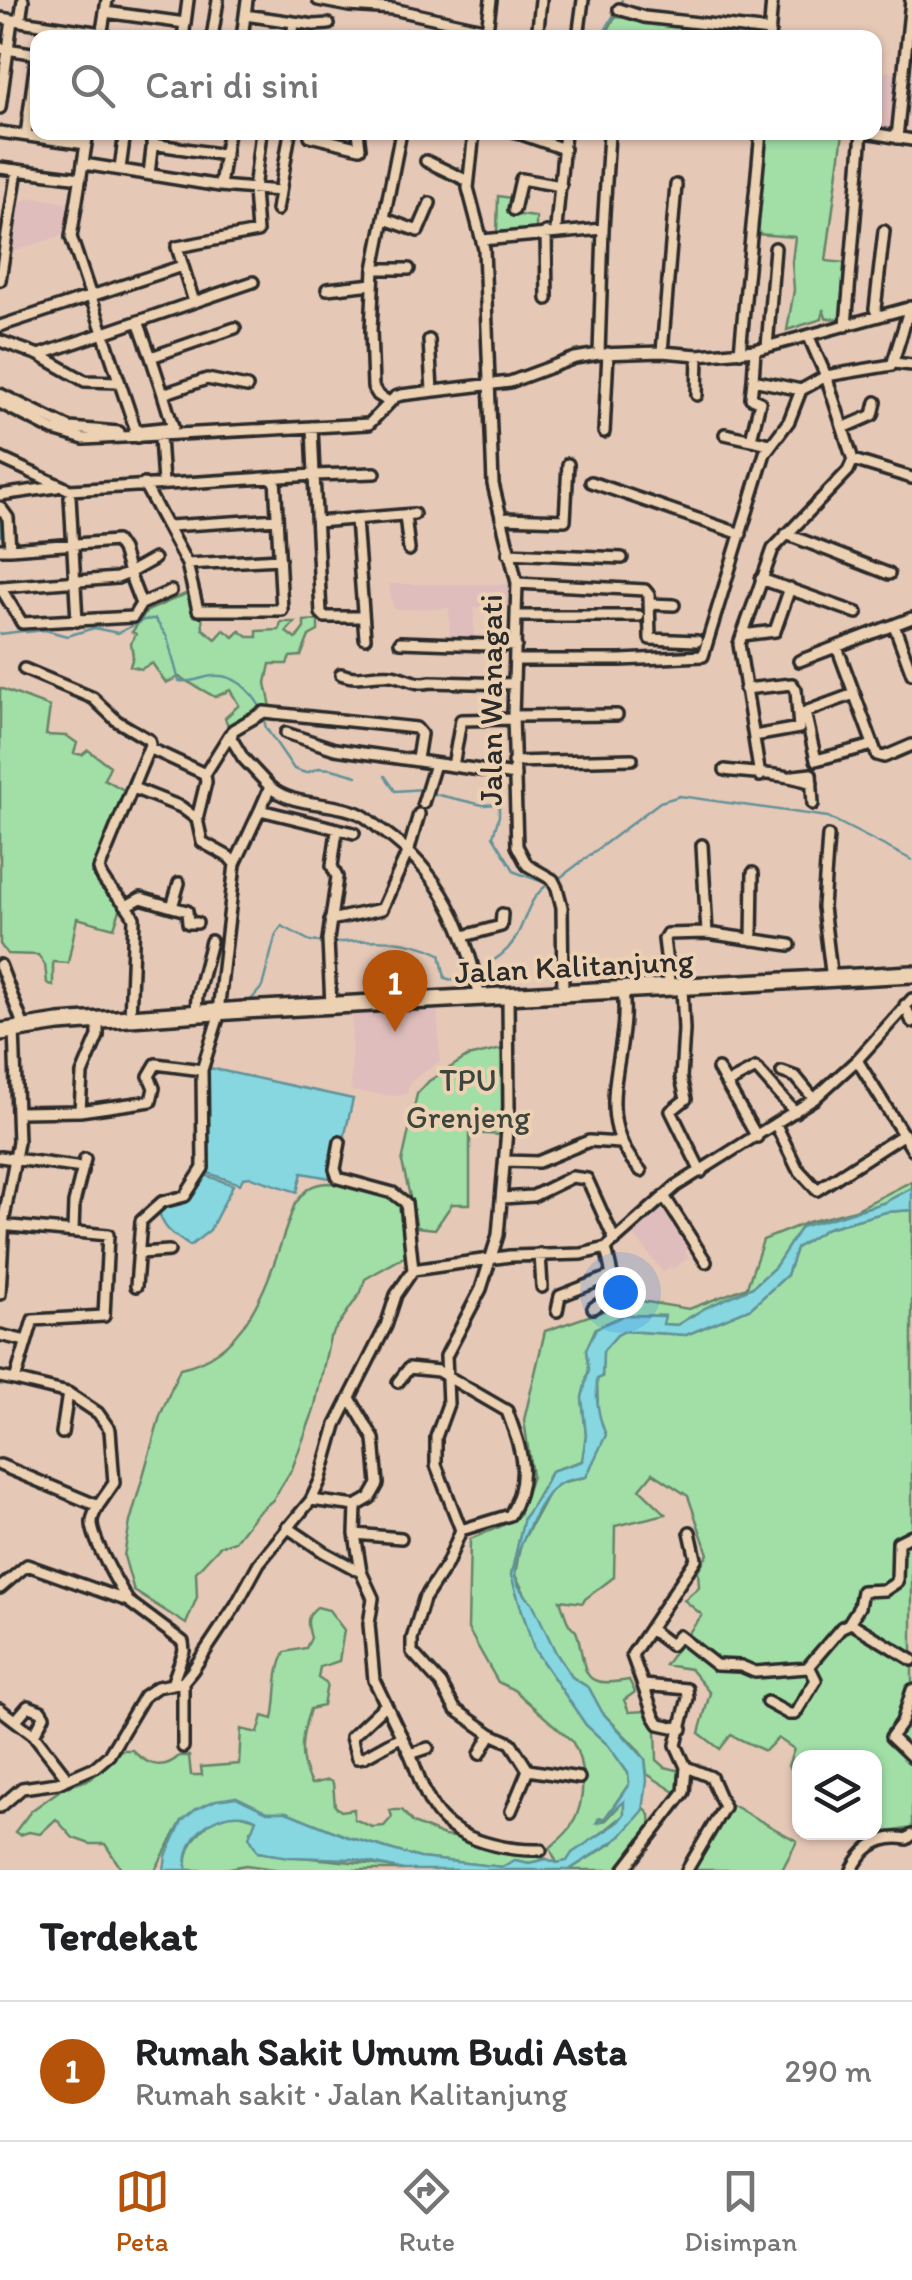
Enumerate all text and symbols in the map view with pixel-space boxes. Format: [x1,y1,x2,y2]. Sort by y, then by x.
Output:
search box [30,30,882,140]
icon: search [65,58,120,113]
text: Cari di sini [145,62,319,108]
street label: Jalan Wanagati [472,594,510,806]
street label: Jalan Kalitanjung [453,941,695,991]
pin: 1 [362,950,428,1032]
park label: TPU Grenjeng [406,1061,531,1136]
your location [595,1267,646,1318]
map controls [792,1750,882,1840]
button: layers [792,1750,882,1840]
text: Terdekat [40,1910,198,1961]
text: Rumah Sakit Umum Budi Asta [135,2029,627,2075]
text: 1 [65,2052,80,2090]
text: 290 m [785,2052,872,2090]
text: Rumah sakit · Jalan Kalitanjung [135,2075,567,2113]
tab: Peta [115,2164,170,2258]
tab: Rute [399,2164,455,2258]
tab: Disimpan [684,2164,797,2258]

